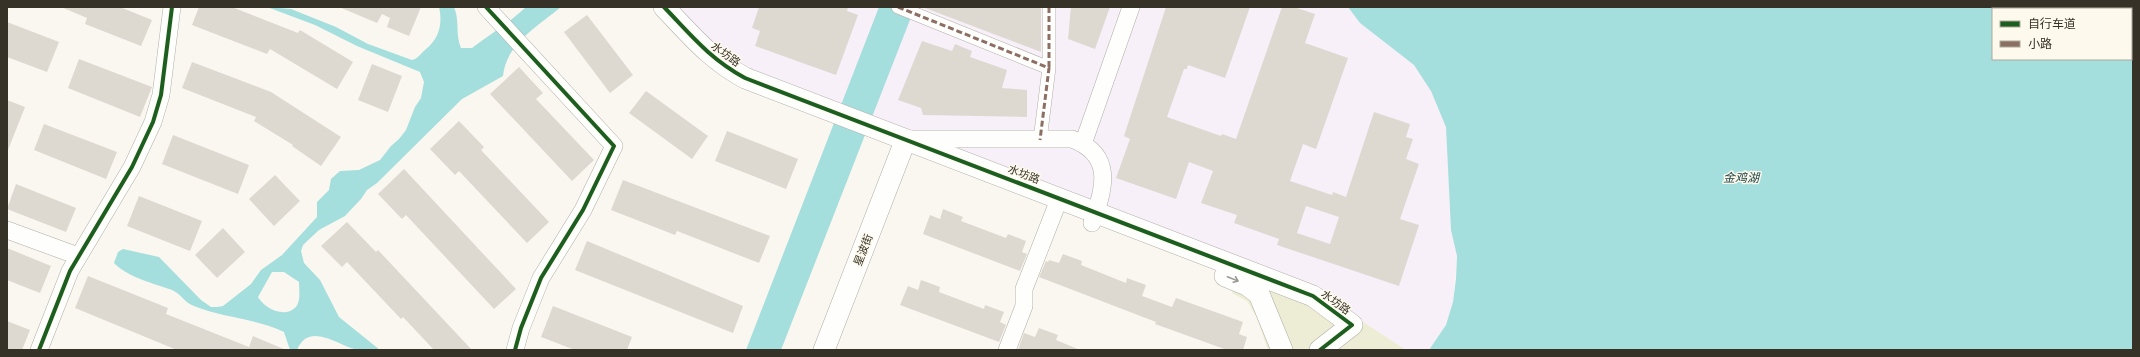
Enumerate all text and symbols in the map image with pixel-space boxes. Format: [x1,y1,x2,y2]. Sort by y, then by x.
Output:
legend [1992,8,2132,60]
text: 自行车道 [2028,14,2076,32]
text: 小路 [2028,34,2052,52]
street label: 水坊路 [709,37,745,69]
street label: 水坊路 [1006,160,1043,186]
water label: 金鸡湖 [1723,168,1761,186]
street label: 星波街 [849,231,875,268]
one-way arrow [1226,276,1238,284]
street label: 水坊路 [1319,285,1355,317]

